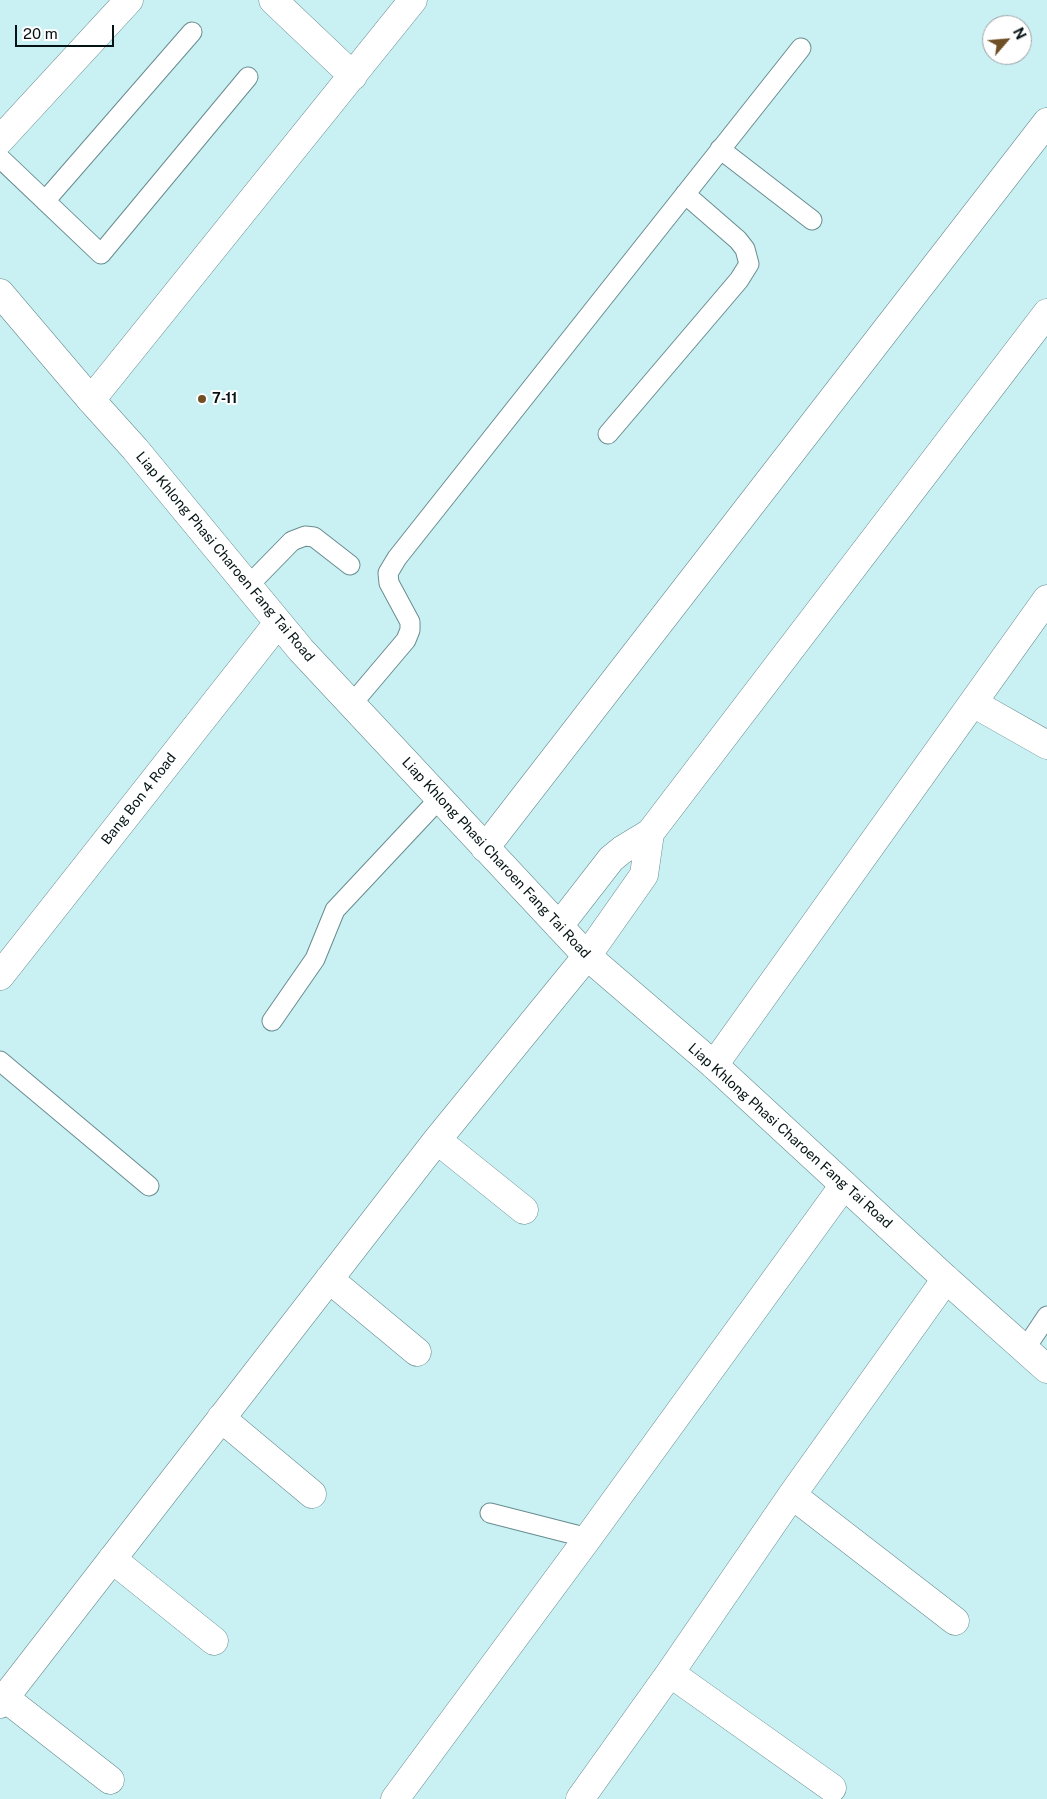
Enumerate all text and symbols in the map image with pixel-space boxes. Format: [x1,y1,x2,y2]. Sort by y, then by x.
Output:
scale bar [18,15,116,47]
north arrow [982,15,1032,65]
text: 20 m [23,25,58,42]
text: N [1010,25,1029,42]
place label: 7-11 [212,391,237,407]
marker: 7-11 [196,393,208,405]
street label: Liap Khlong Phasi Charoen Fang Tai Road [132,449,318,665]
street label: Bang Bon 4 Road [98,750,180,848]
street label: Liap Khlong Phasi Charoen Fang Tai Road [398,754,594,962]
street label: Liap Khlong Phasi Charoen Fang Tai Road [685,1040,895,1232]

